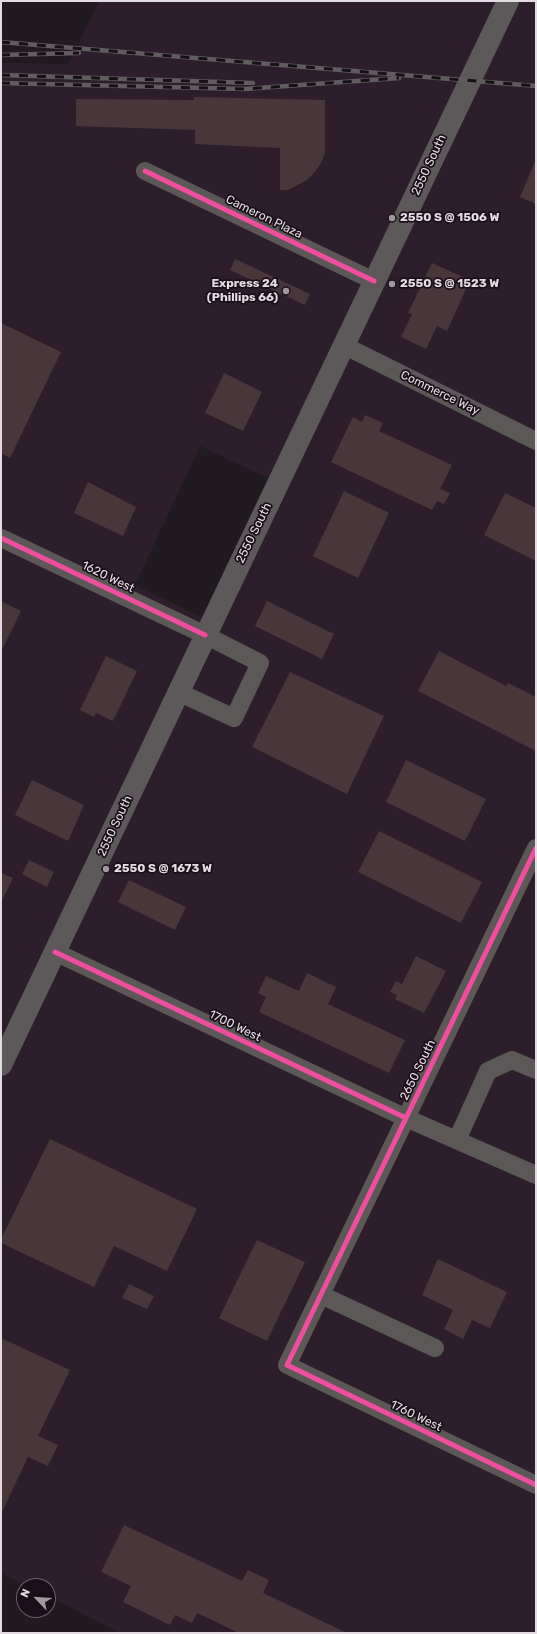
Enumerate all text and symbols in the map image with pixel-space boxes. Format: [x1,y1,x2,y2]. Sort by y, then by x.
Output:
street label: 2550 South [409,132,449,198]
street label: Cameron Plaza [223,192,305,242]
place label: 2550 S @ 1506 W [400,211,499,225]
marker: 2550 S @ 1506 W [387,213,397,223]
place label: Express 24 (Phillips 66) [207,277,278,305]
place label: 2550 S @ 1523 W [400,277,499,291]
marker: 2550 S @ 1523 W [387,279,397,289]
marker: Express 24 (Phillips 66) [281,286,291,296]
street label: Commerce Way [398,368,482,418]
street label: 2550 South [233,500,275,566]
street label: 1620 West [79,558,137,596]
street label: 2550 South [95,793,135,859]
place label: 2550 S @ 1673 W [114,862,212,876]
marker: 2550 S @ 1673 W [101,864,111,874]
street label: 1700 West [207,1007,263,1045]
street label: 2650 South [397,1037,439,1103]
street label: 1760 West [388,1397,444,1435]
north arrow [16,1578,56,1618]
text: N [18,1587,33,1599]

